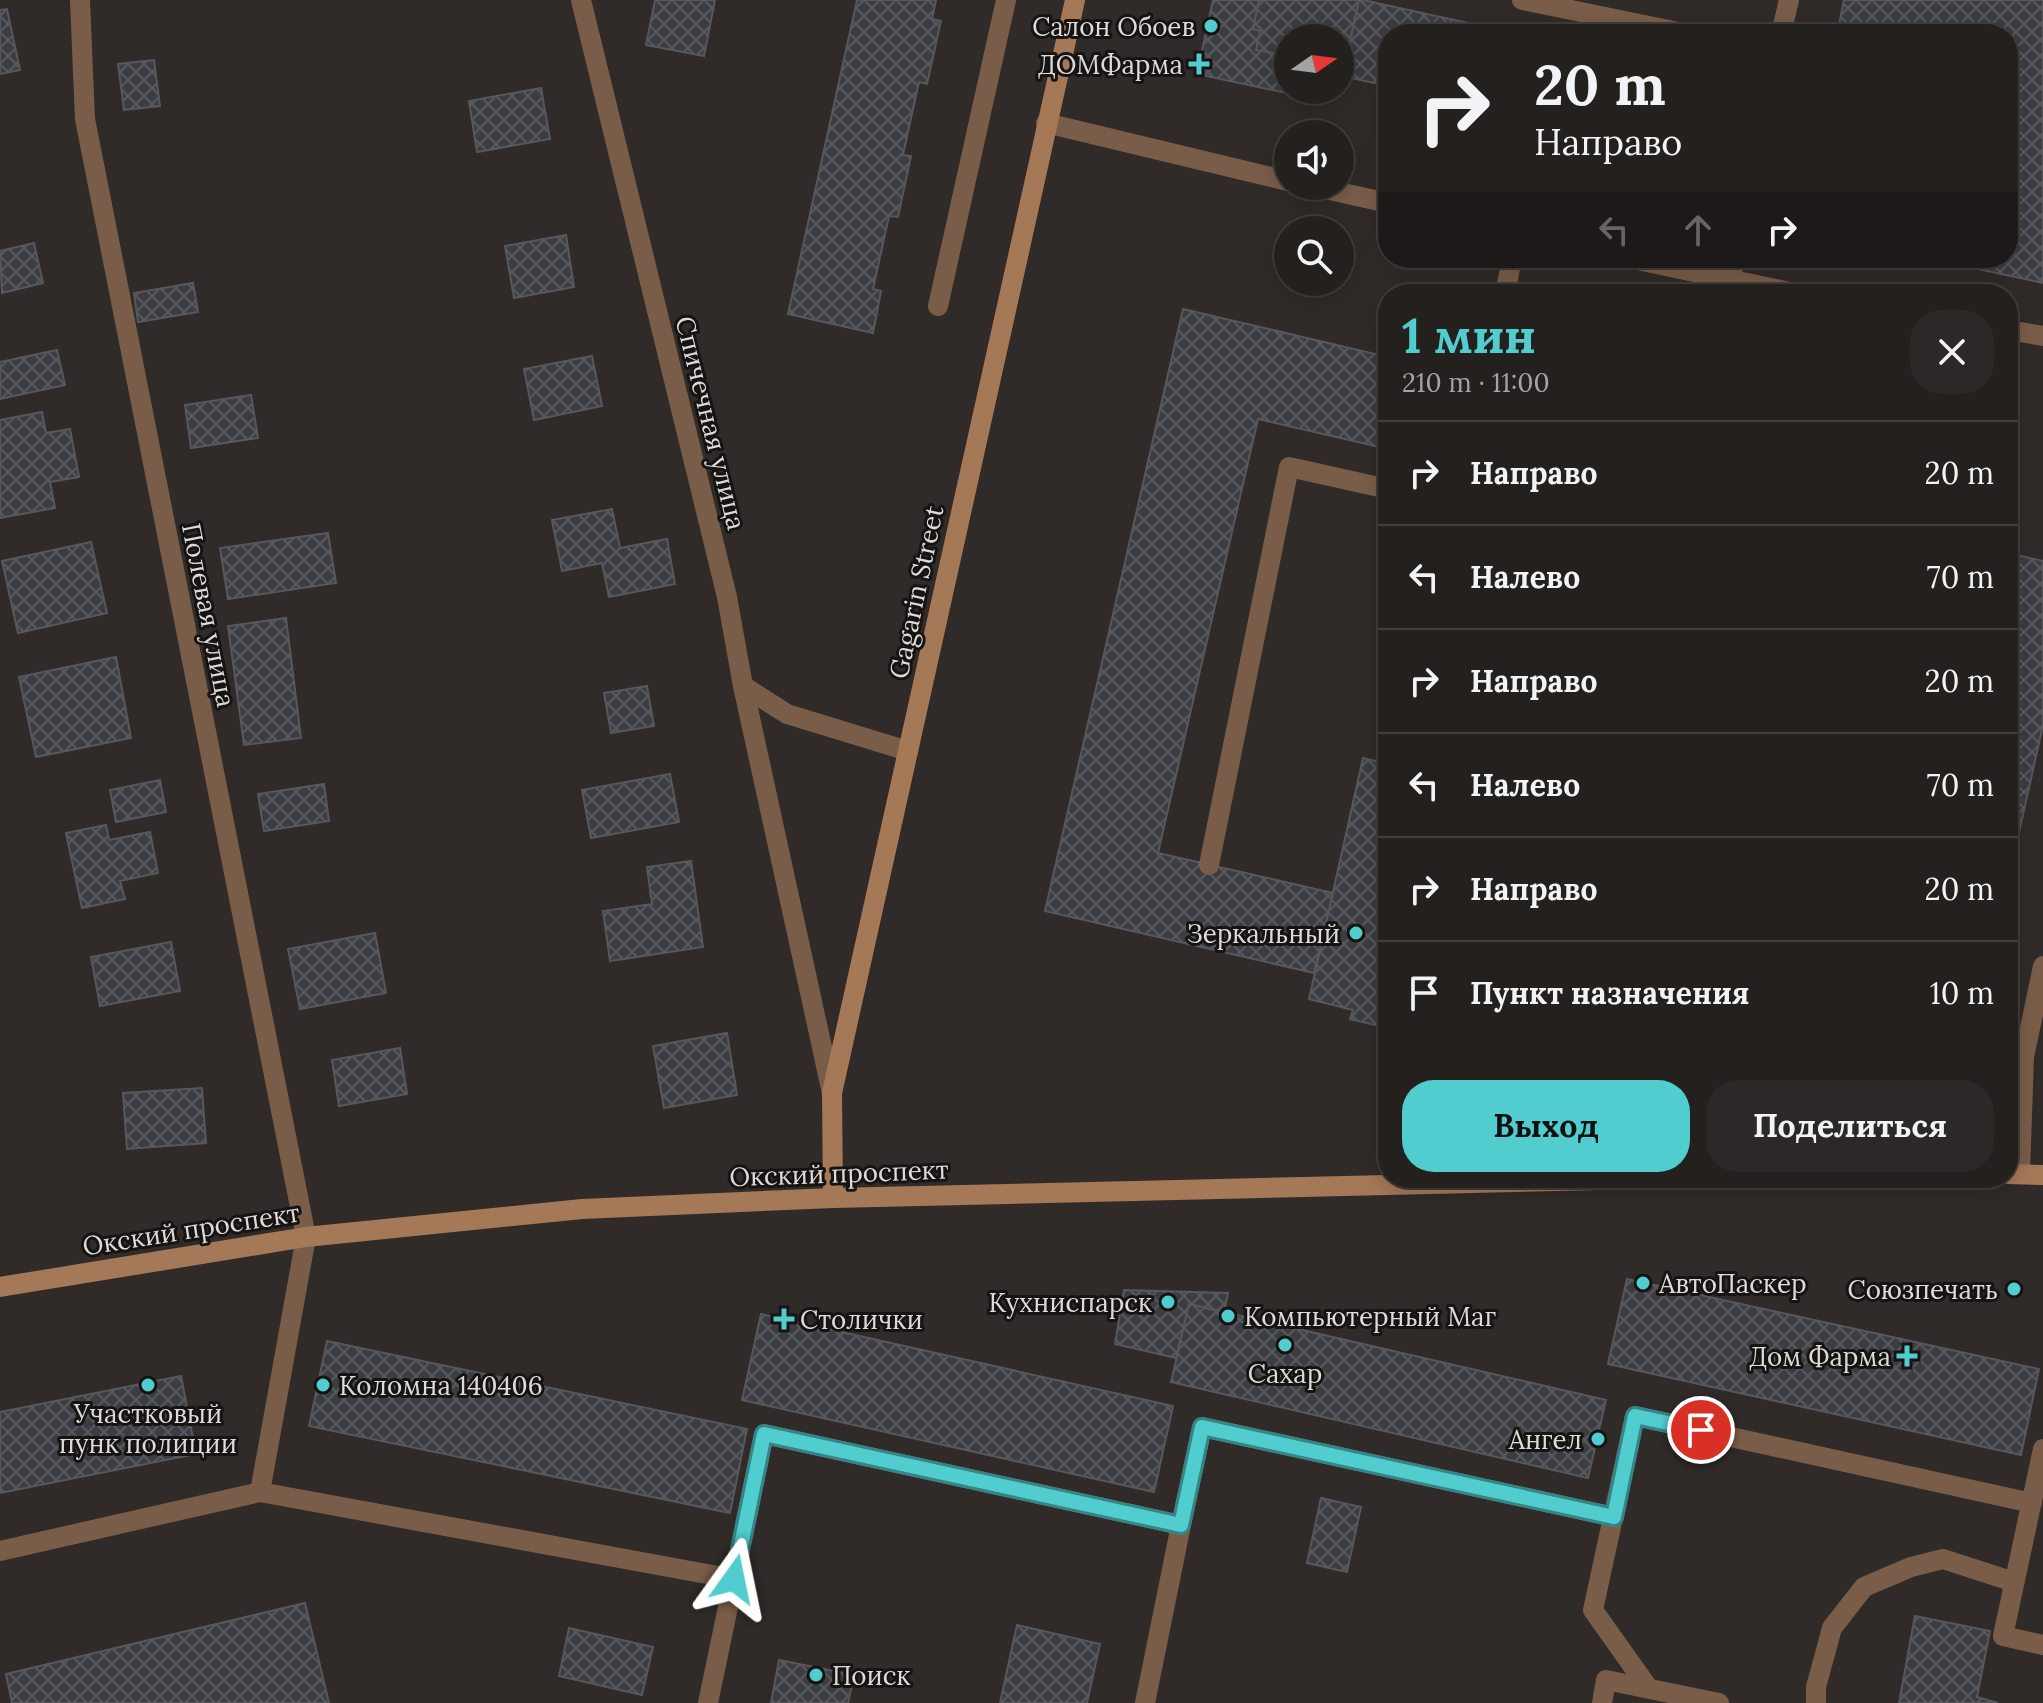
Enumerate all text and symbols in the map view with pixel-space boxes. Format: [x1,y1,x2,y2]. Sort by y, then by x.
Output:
place label: Салон Обоев [1032,10,1195,43]
marker: Салон Обоев [1202,17,1220,35]
north arrow [1274,24,1354,104]
map controls [1274,24,1354,296]
place label: ДОМФарма [1038,48,1183,81]
text: 20 m [1534,49,1666,120]
marker: ДОМФарма [1190,55,1208,73]
icon: right [1402,56,1506,160]
text: Направо [1534,119,1682,165]
button: sound [1274,120,1354,200]
icon: left [1592,208,1636,252]
icon: ahead [1676,208,1720,252]
icon: right [1760,208,1804,252]
button: search [1274,216,1354,296]
text: 1 мин [1402,305,1536,366]
button: close [1910,310,1994,394]
street label: Спичечная улица [669,313,753,533]
text: 210 m · 11:00 [1402,366,1550,399]
icon: right [1402,451,1446,495]
text: Направо [1470,454,1598,492]
text: 20 m [1925,454,1994,492]
street label: Gagarin Street [882,503,950,681]
street label: Полевая улица [175,520,243,710]
icon: left [1402,555,1446,599]
text: Налево [1470,558,1580,596]
text: 70 m [1927,558,1994,596]
icon: right [1402,659,1446,703]
text: Направо [1470,662,1598,700]
text: 20 m [1925,662,1994,700]
icon: left [1402,763,1446,807]
text: Налево [1470,766,1580,804]
text: 70 m [1927,766,1994,804]
icon: right [1402,867,1446,911]
text: Направо [1470,870,1598,908]
text: 20 m [1925,870,1994,908]
place label: Зеркальный [1187,917,1340,950]
marker: Зеркальный [1347,924,1365,942]
icon: arrive [1402,971,1446,1015]
text: Пункт назначения [1470,974,1749,1012]
text: 10 m [1930,974,1994,1012]
button: Выход [1402,1080,1690,1172]
button: Поделиться [1706,1080,1994,1172]
street label: Окский проспект [729,1153,949,1193]
street label: Окский проспект [80,1196,302,1262]
place label: АвтоПаскер [1658,1267,1807,1300]
place label: Союзпечать [1847,1273,1998,1306]
marker: АвтоПаскер [1634,1274,1652,1292]
marker: Союзпечать [2005,1280,2023,1298]
place label: Кухниспарск [988,1286,1152,1319]
marker: Кухниспарск [1159,1293,1177,1311]
place label: Компьютерный Маг [1244,1300,1496,1333]
place label: Столички [800,1303,923,1336]
marker: Компьютерный Маг [1219,1307,1237,1325]
marker: Столички [775,1310,793,1328]
marker: Сахар [1276,1336,1294,1354]
place label: Дом Фарма [1749,1340,1891,1373]
marker: Дом Фарма [1898,1347,1916,1365]
place label: Сахар [1248,1357,1322,1390]
place label: Коломна 140406 [339,1369,543,1402]
marker: Участковый пунк полиции [139,1376,157,1394]
marker: Коломна 140406 [314,1376,332,1394]
pin [1667,1396,1735,1464]
place label: Участковый пунк полиции [59,1397,237,1460]
icon: arrive [1679,1408,1723,1452]
place label: Ангел [1508,1423,1582,1456]
marker: Ангел [1589,1430,1607,1448]
position arrow [692,1537,776,1621]
place label: Поиск [832,1659,911,1692]
marker: Поиск [807,1666,825,1684]

